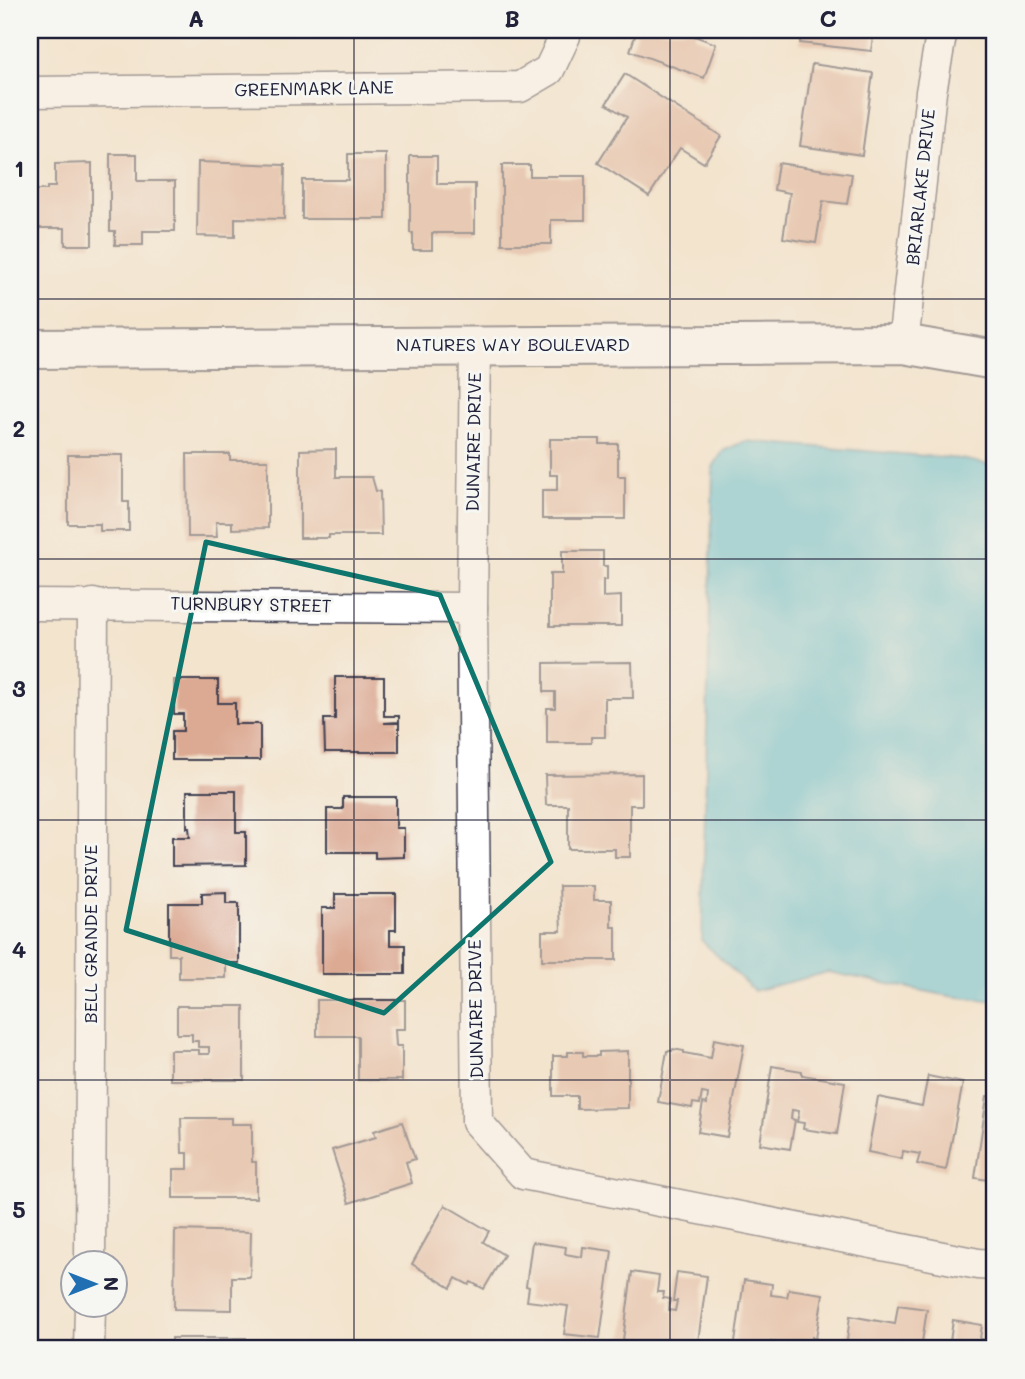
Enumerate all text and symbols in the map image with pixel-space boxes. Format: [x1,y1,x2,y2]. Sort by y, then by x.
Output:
text: A [188,3,204,33]
text: B [504,3,520,33]
text: C [819,3,837,33]
street label: GREENMARK LANE [234,75,394,101]
street label: BRIARLAKE DRIVE [900,107,940,266]
text: 1 [14,153,24,183]
street label: NATURES WAY BOULEVARD [396,332,630,356]
street label: DUNAIRE DRIVE [460,372,486,512]
text: 2 [13,413,25,443]
street label: TURNBURY STREET [170,591,332,617]
text: 3 [12,673,26,703]
street label: BELL GRANDE DRIVE [78,845,102,1023]
text: 4 [12,934,26,964]
street label: DUNAIRE DRIVE [462,939,488,1079]
text: 5 [12,1194,26,1224]
north arrow [60,1250,130,1320]
text: N [99,1277,124,1291]

